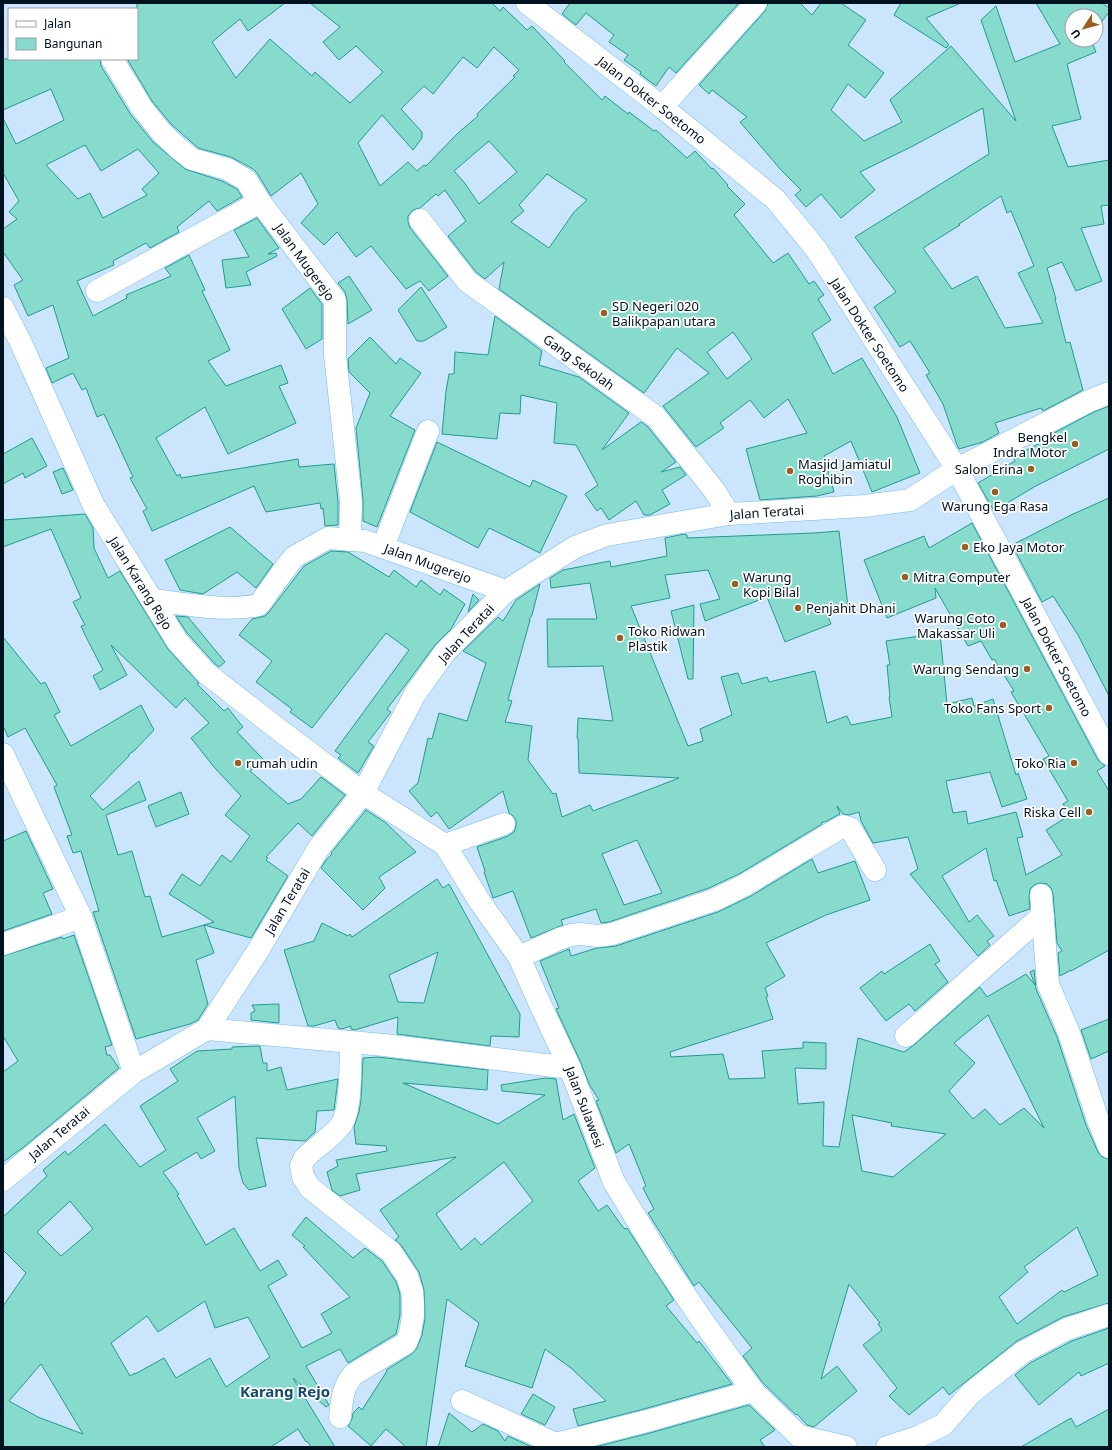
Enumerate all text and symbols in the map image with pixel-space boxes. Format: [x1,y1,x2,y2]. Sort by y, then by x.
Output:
legend [8,8,138,60]
north arrow [1064,8,1104,48]
text: Jalan [43,15,71,32]
text: U [1067,26,1084,42]
text: Bangunan [44,35,102,52]
street label: Jalan Dokter Soetomo [593,51,710,148]
street label: Jalan Mugerejo [270,218,339,304]
street label: Jalan Dokter Soetomo [825,273,914,396]
place label: SD Negeri 020 Balikpapan utara [612,297,716,330]
marker: SD Negeri 020 Balikpapan utara [599,308,609,318]
street label: Gang Sekolah [540,330,618,394]
place label: Bengkel Indra Motor [993,428,1068,461]
marker: Bengkel Indra Motor [1070,439,1080,449]
place label: Masjid Jamiatul Roghibin [798,455,891,488]
place label: Salon Erina [955,460,1023,478]
marker: Salon Erina [1026,464,1036,474]
marker: Masjid Jamiatul Roghibin [785,466,795,476]
marker: Warung Ega Rasa [990,487,1000,497]
place label: Warung Ega Rasa [942,497,1048,515]
street label: Jalan Teratai [727,500,805,524]
street label: Jalan Karang Rejo [104,531,177,633]
street label: Jalan Mugerejo [380,538,474,587]
place label: Eko Jaya Motor [973,538,1065,556]
marker: Eko Jaya Motor [960,542,970,552]
place label: Warung Kopi Bilal [743,568,799,601]
place label: Mitra Computer [913,568,1011,586]
marker: Mitra Computer [900,572,910,582]
marker: Warung Kopi Bilal [730,579,740,589]
street label: Jalan Dokter Soetomo [1017,592,1096,720]
place label: Penjahit Dhani [806,599,896,617]
street label: Jalan Teratai [433,600,498,668]
marker: Penjahit Dhani [793,603,803,613]
place label: Warung Coto Makassar Uli [914,609,995,642]
marker: Warung Coto Makassar Uli [998,620,1008,630]
place label: Toko Ridwan Plastik [628,622,705,655]
marker: Toko Ridwan Plastik [615,633,625,643]
place label: Warung Sendang [913,660,1019,678]
marker: Warung Sendang [1022,664,1032,674]
place label: Toko Fans Sport [944,699,1041,717]
marker: Toko Fans Sport [1044,703,1054,713]
place label: rumah udin [246,754,318,772]
place label: Toko Ria [1015,754,1066,772]
marker: rumah udin [233,758,243,768]
marker: Toko Ria [1069,758,1079,768]
place label: Riska Cell [1023,803,1081,821]
marker: Riska Cell [1084,807,1094,817]
street label: Jalan Teratai [259,865,314,939]
street label: Jalan Sulawesi [560,1062,609,1150]
street label: Jalan Teratai [23,1102,93,1165]
district label: Karang Rejo [240,1381,330,1401]

